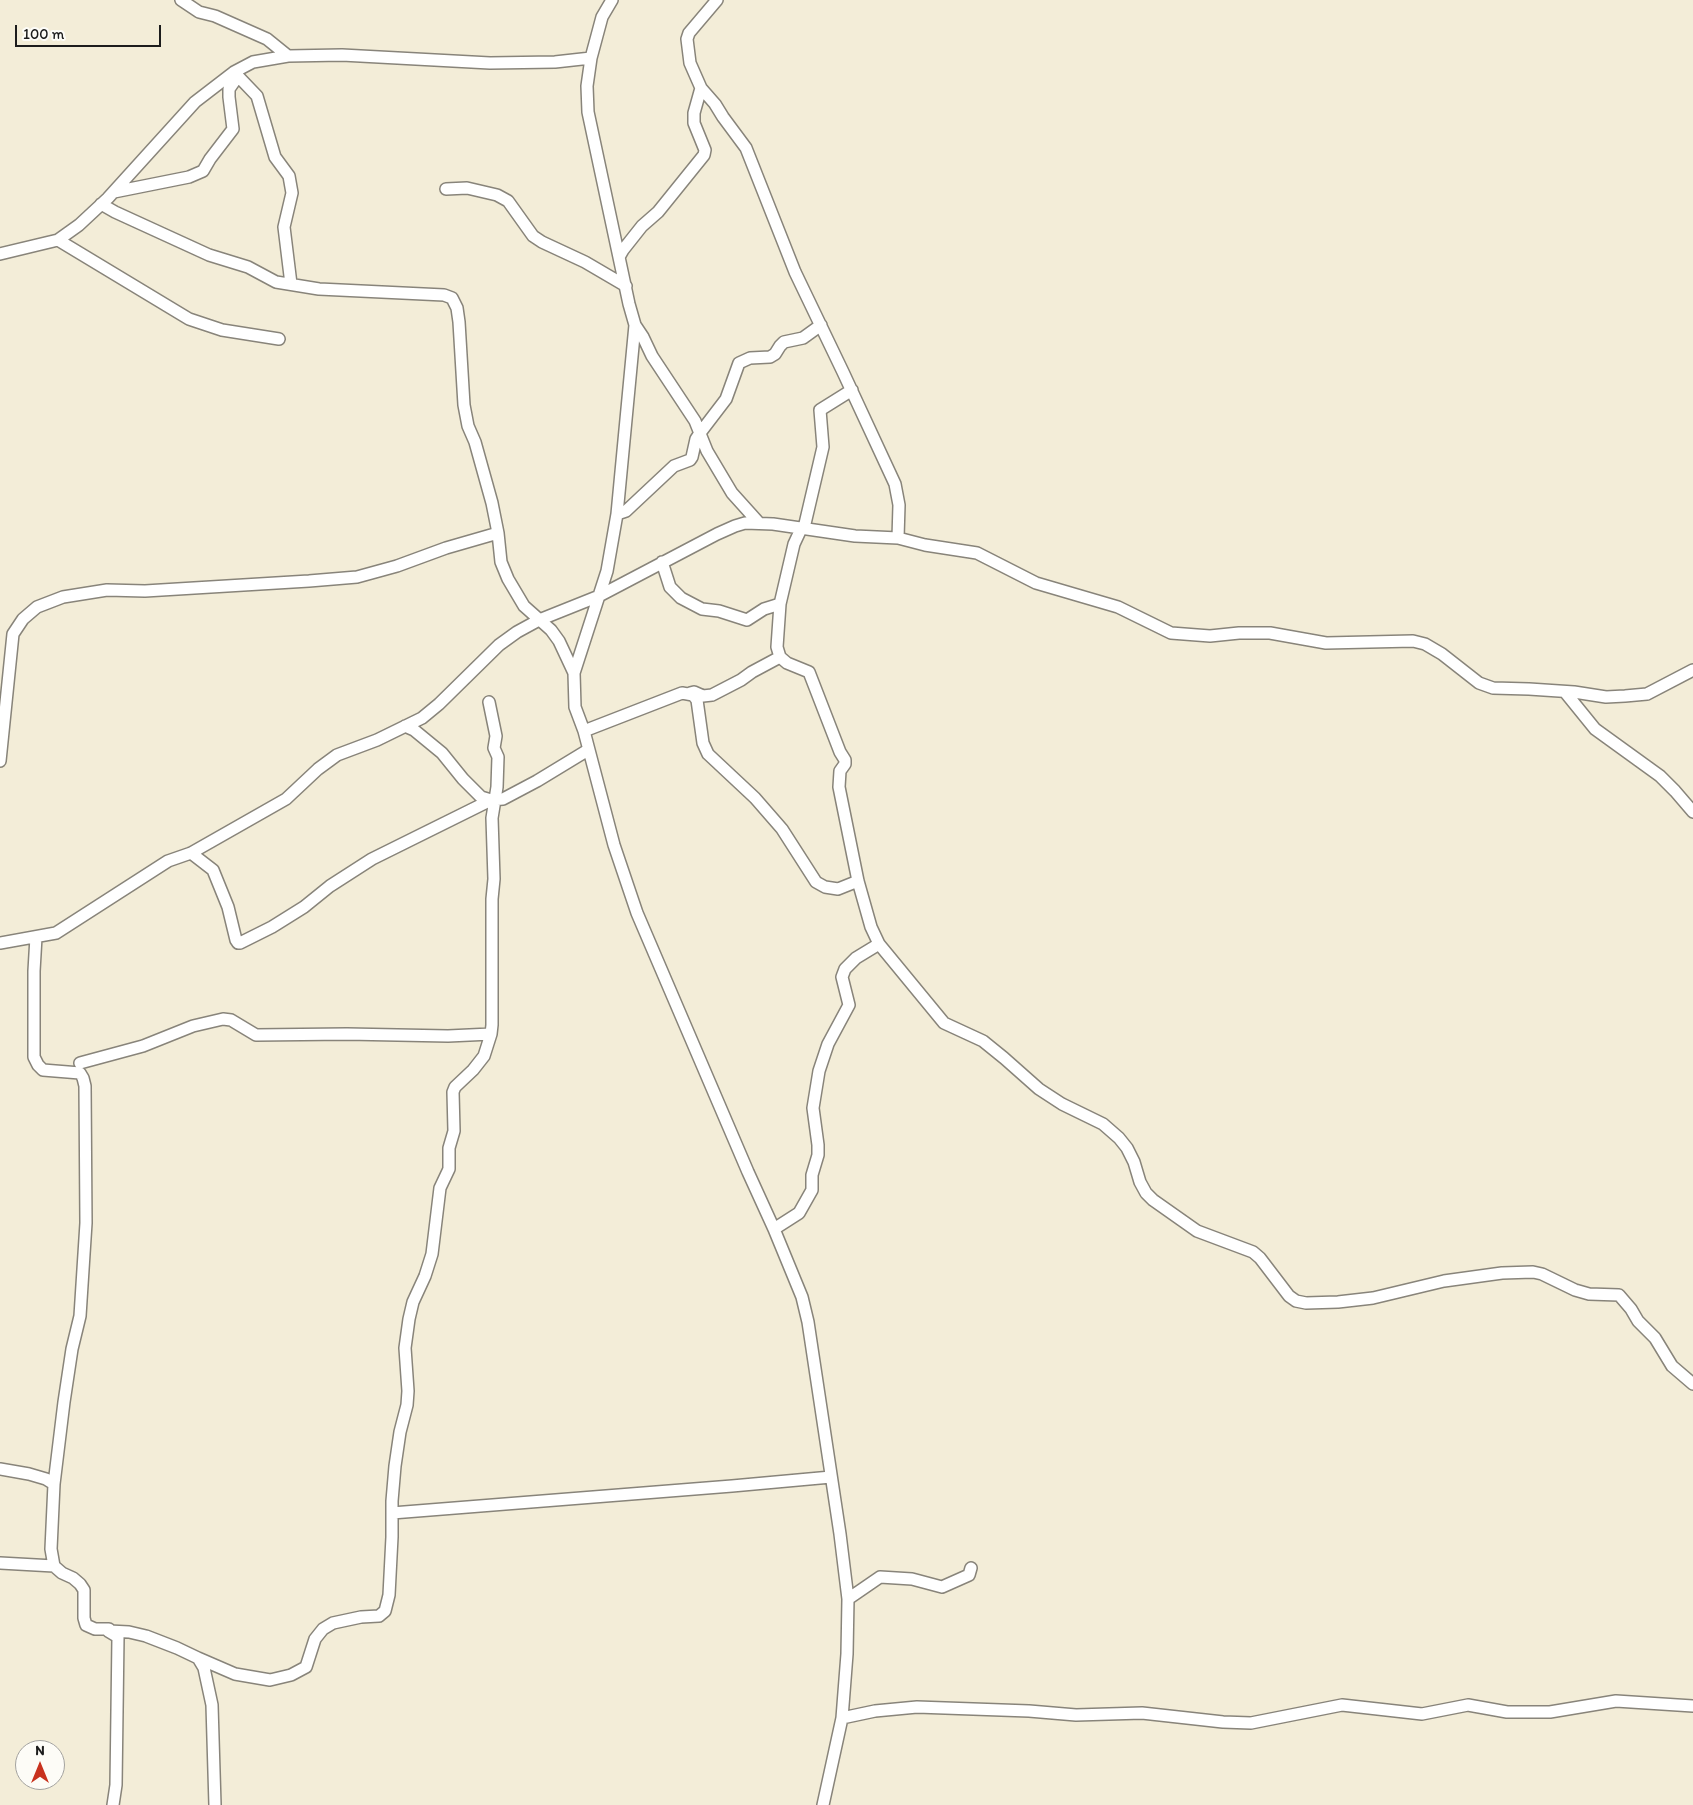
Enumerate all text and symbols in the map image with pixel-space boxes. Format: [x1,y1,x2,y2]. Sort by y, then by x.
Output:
scale bar [18,15,164,47]
text: 100 m [23,25,64,43]
north arrow [15,1740,65,1790]
text: N [35,1742,45,1759]

